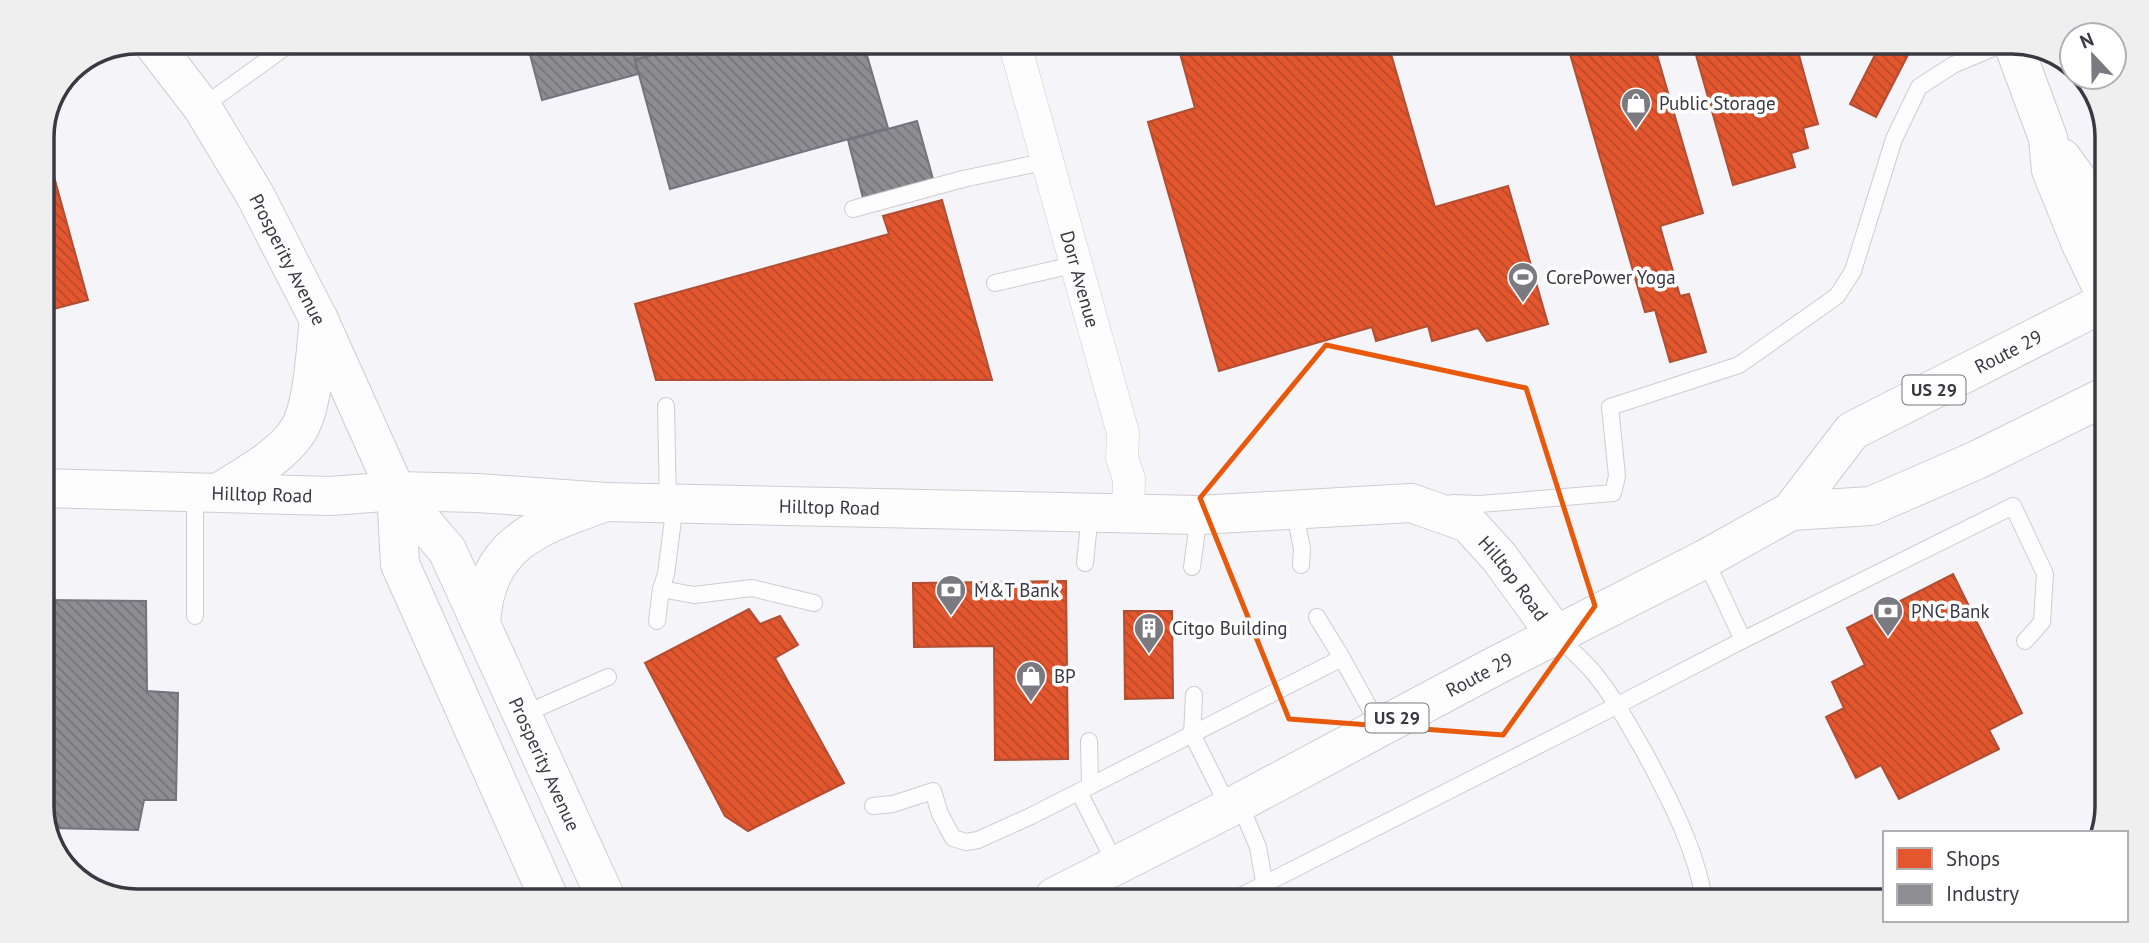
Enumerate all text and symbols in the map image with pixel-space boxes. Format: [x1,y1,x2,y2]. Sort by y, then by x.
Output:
north arrow [2058,21,2128,91]
text: N [2076,27,2097,54]
shop icon: Public Storage [1619,86,1653,130]
place label: Public Storage [1659,91,1776,115]
street label: Prosperity Avenue [244,190,332,329]
street label: Dorr Avenue [1055,228,1105,330]
sports icon: CorePower Yoga [1506,260,1540,304]
place label: CorePower Yoga [1546,265,1676,289]
street label: Route 29 [1970,324,2046,379]
road number: US 29 [1902,376,1966,404]
street label: Hilltop Road [211,481,313,507]
street label: Hilltop Road [779,494,880,520]
street label: Hilltop Road [1473,530,1554,625]
bank icon: M&T Bank [934,573,968,617]
place label: M&T Bank [974,578,1059,602]
bank icon: PNC Bank [1871,594,1905,638]
place label: PNC Bank [1911,599,1990,623]
building icon: Citgo Building [1132,611,1166,655]
place label: Citgo Building [1172,616,1288,640]
street label: Route 29 [1442,647,1517,702]
shop icon: BP [1014,659,1048,703]
place label: BP [1054,664,1076,688]
street label: Prosperity Avenue [504,693,586,835]
road number: US 29 [1366,704,1428,732]
legend [1883,831,2128,922]
text: Shops [1946,845,2000,872]
text: Industry [1946,880,2019,907]

